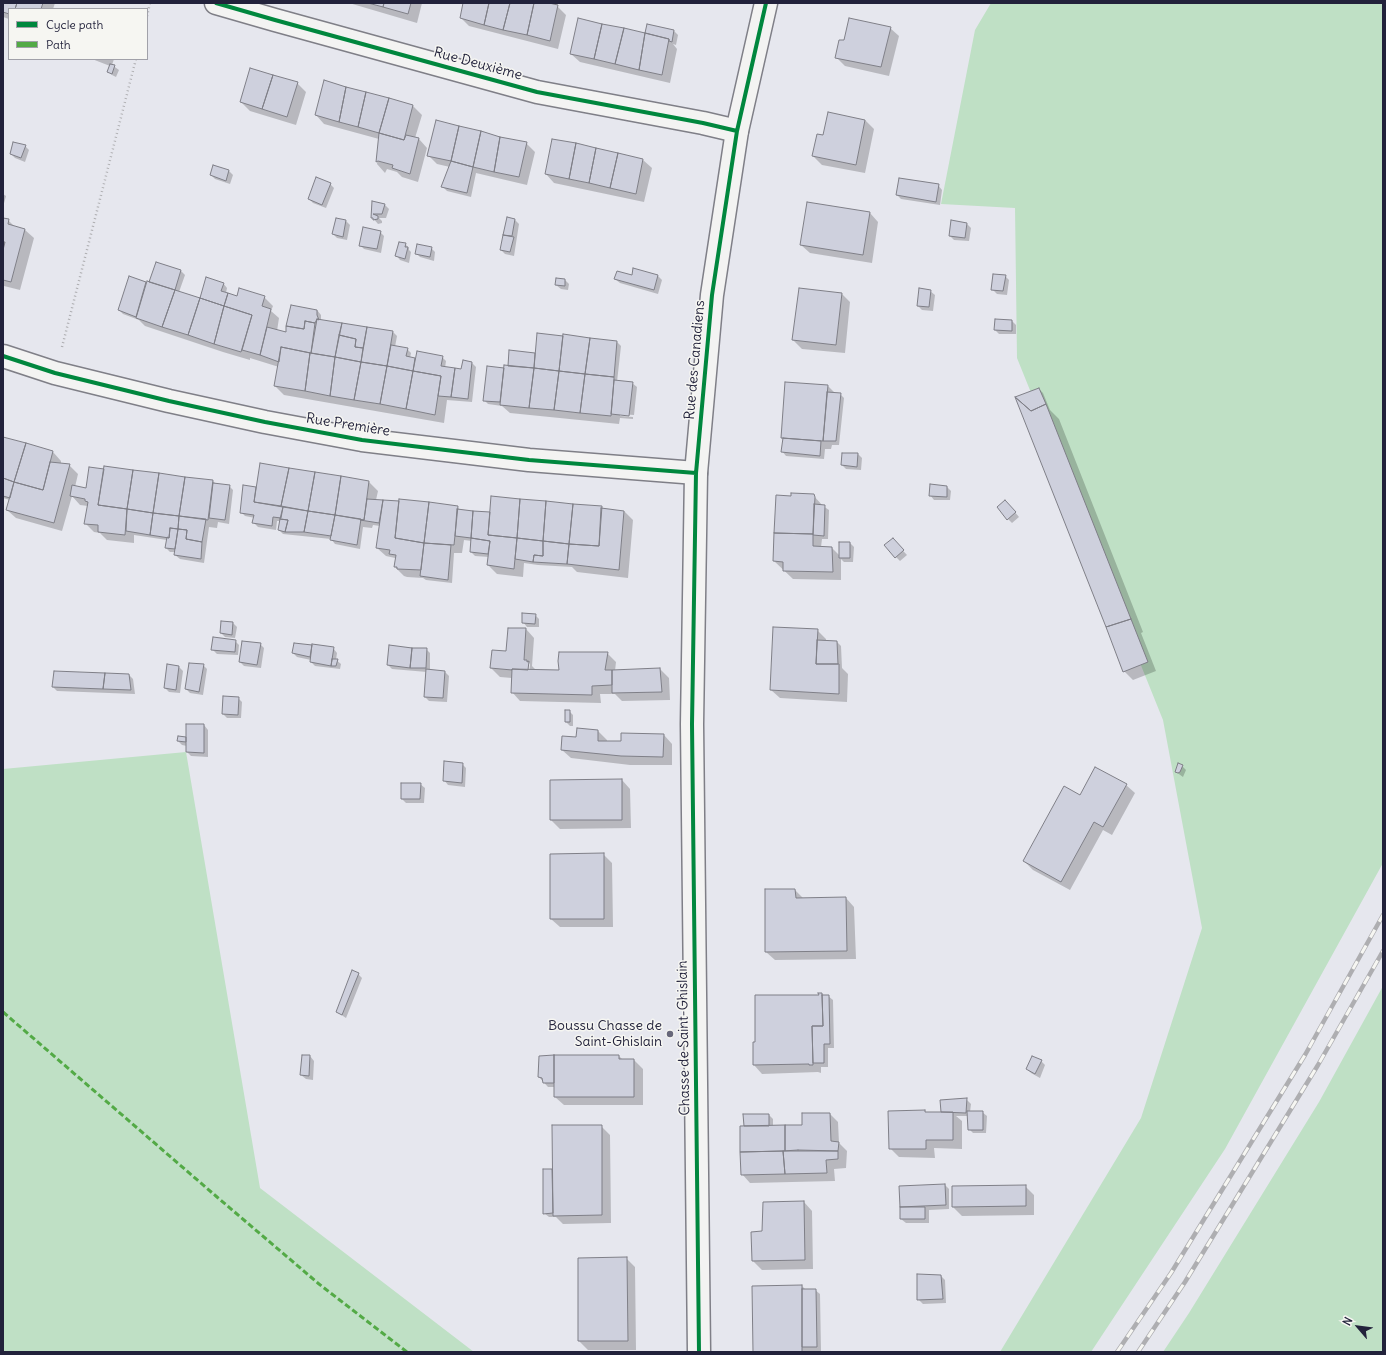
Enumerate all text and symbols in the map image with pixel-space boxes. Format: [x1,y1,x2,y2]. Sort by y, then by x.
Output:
legend [8,8,148,60]
text: Cycle path [46,17,103,32]
text: Path [46,37,71,52]
street label: Rue Deuxième [432,44,524,84]
street label: Rue des Canadiens [681,300,709,420]
street label: Rue Première [305,410,391,440]
street label: Chasse de Saint-Ghislain [674,960,694,1116]
place label: Boussu Chasse de Saint-Ghislain [548,1018,662,1050]
marker: Boussu Chasse de Saint-Ghislain [665,1029,675,1039]
north arrow [1338,1307,1378,1347]
text: N [1339,1315,1355,1328]

